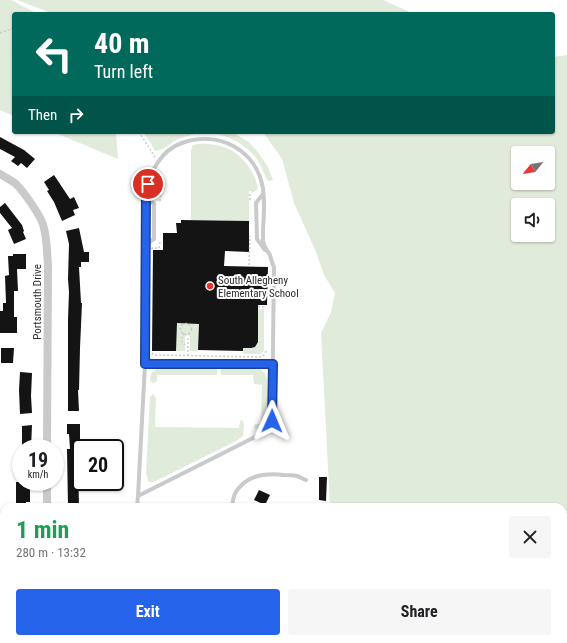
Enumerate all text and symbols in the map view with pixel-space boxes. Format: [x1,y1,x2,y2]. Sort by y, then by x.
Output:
text: 40 m [94,27,150,60]
icon: left [28,28,80,80]
text: Turn left [94,61,153,82]
icon: right [65,104,87,126]
text: Then [28,106,57,124]
north arrow [511,146,555,190]
map controls [511,146,555,242]
pin [131,167,165,201]
icon: arrive [137,173,159,195]
button: sound [511,198,555,242]
street label: Portsmouth Drive [31,264,44,340]
place label: South Allegheny Elementary School [218,274,299,300]
marker: South Allegheny Elementary School [205,281,215,291]
position arrow [251,400,293,442]
speed limit sign: 20 [72,439,124,491]
text: 19 [28,448,48,472]
text: km/h [28,469,48,480]
text: 1 min [16,516,69,544]
button: close [509,516,551,558]
text: 280 m · 13:32 [16,545,86,560]
button: Exit [16,589,280,635]
button: Share [288,589,551,635]

